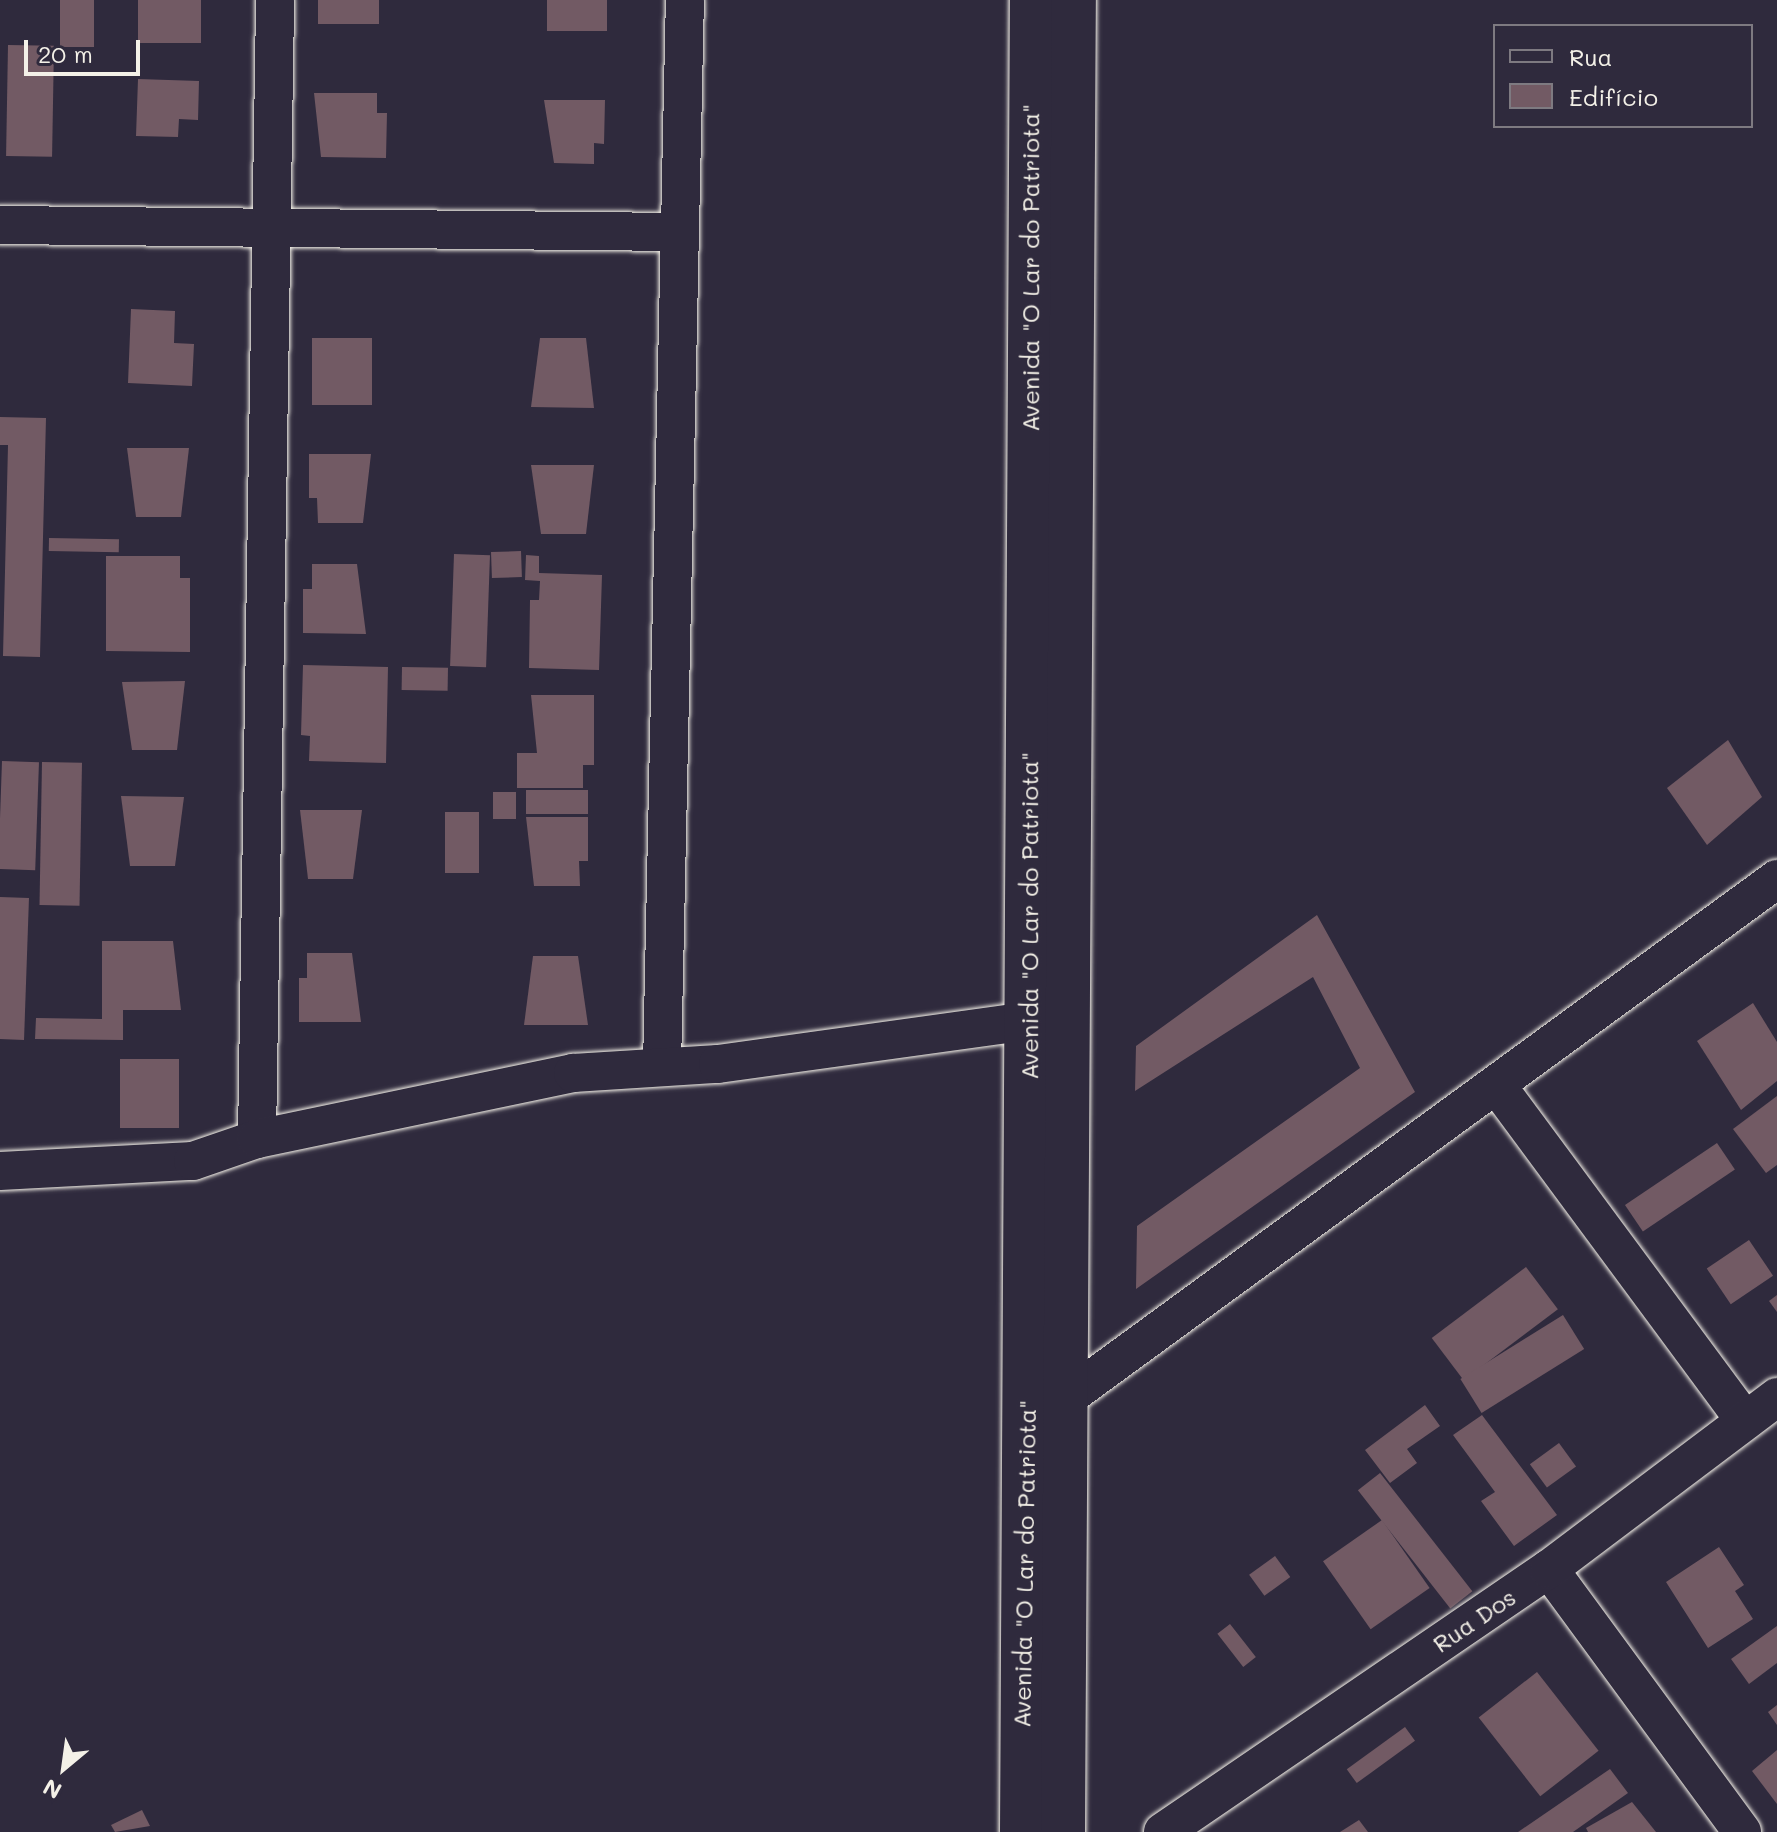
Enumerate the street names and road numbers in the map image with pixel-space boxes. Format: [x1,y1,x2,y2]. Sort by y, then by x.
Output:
street label: Avenida "O Lar do Patriota" [1016,104,1044,432]
street label: Avenida "O Lar do Patriota" [1015,752,1043,1080]
street label: Avenida "O Lar do Patriota" [1007,1400,1041,1728]
street label: Rua Dos [1427,1582,1521,1658]

